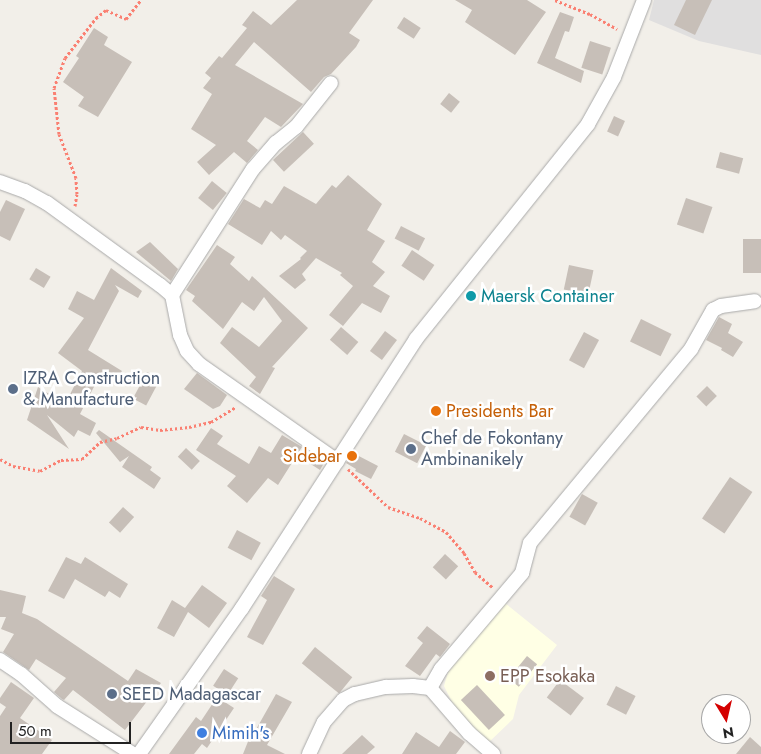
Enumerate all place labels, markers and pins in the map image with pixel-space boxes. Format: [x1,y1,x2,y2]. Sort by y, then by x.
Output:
place label: Maersk Container [481,285,614,307]
marker: Maersk Container [465,290,477,302]
place label: IZRA Construction & Manufacture [23,368,160,410]
marker: IZRA Construction & Manufacture [7,383,19,395]
place label: Presidents Bar [446,400,553,422]
marker: Presidents Bar [430,405,442,417]
place label: Chef de Fokontany Ambinanikely [421,428,563,470]
marker: Chef de Fokontany Ambinanikely [405,443,417,455]
place label: Sidebar [283,445,342,467]
marker: Sidebar [346,450,358,462]
place label: EPP Esokaka [500,665,595,687]
marker: EPP Esokaka [484,670,496,682]
place label: SEED Madagascar [122,683,261,705]
marker: SEED Madagascar [106,688,118,700]
place label: Mimih's [212,722,269,744]
marker: Mimih's [196,727,208,739]

